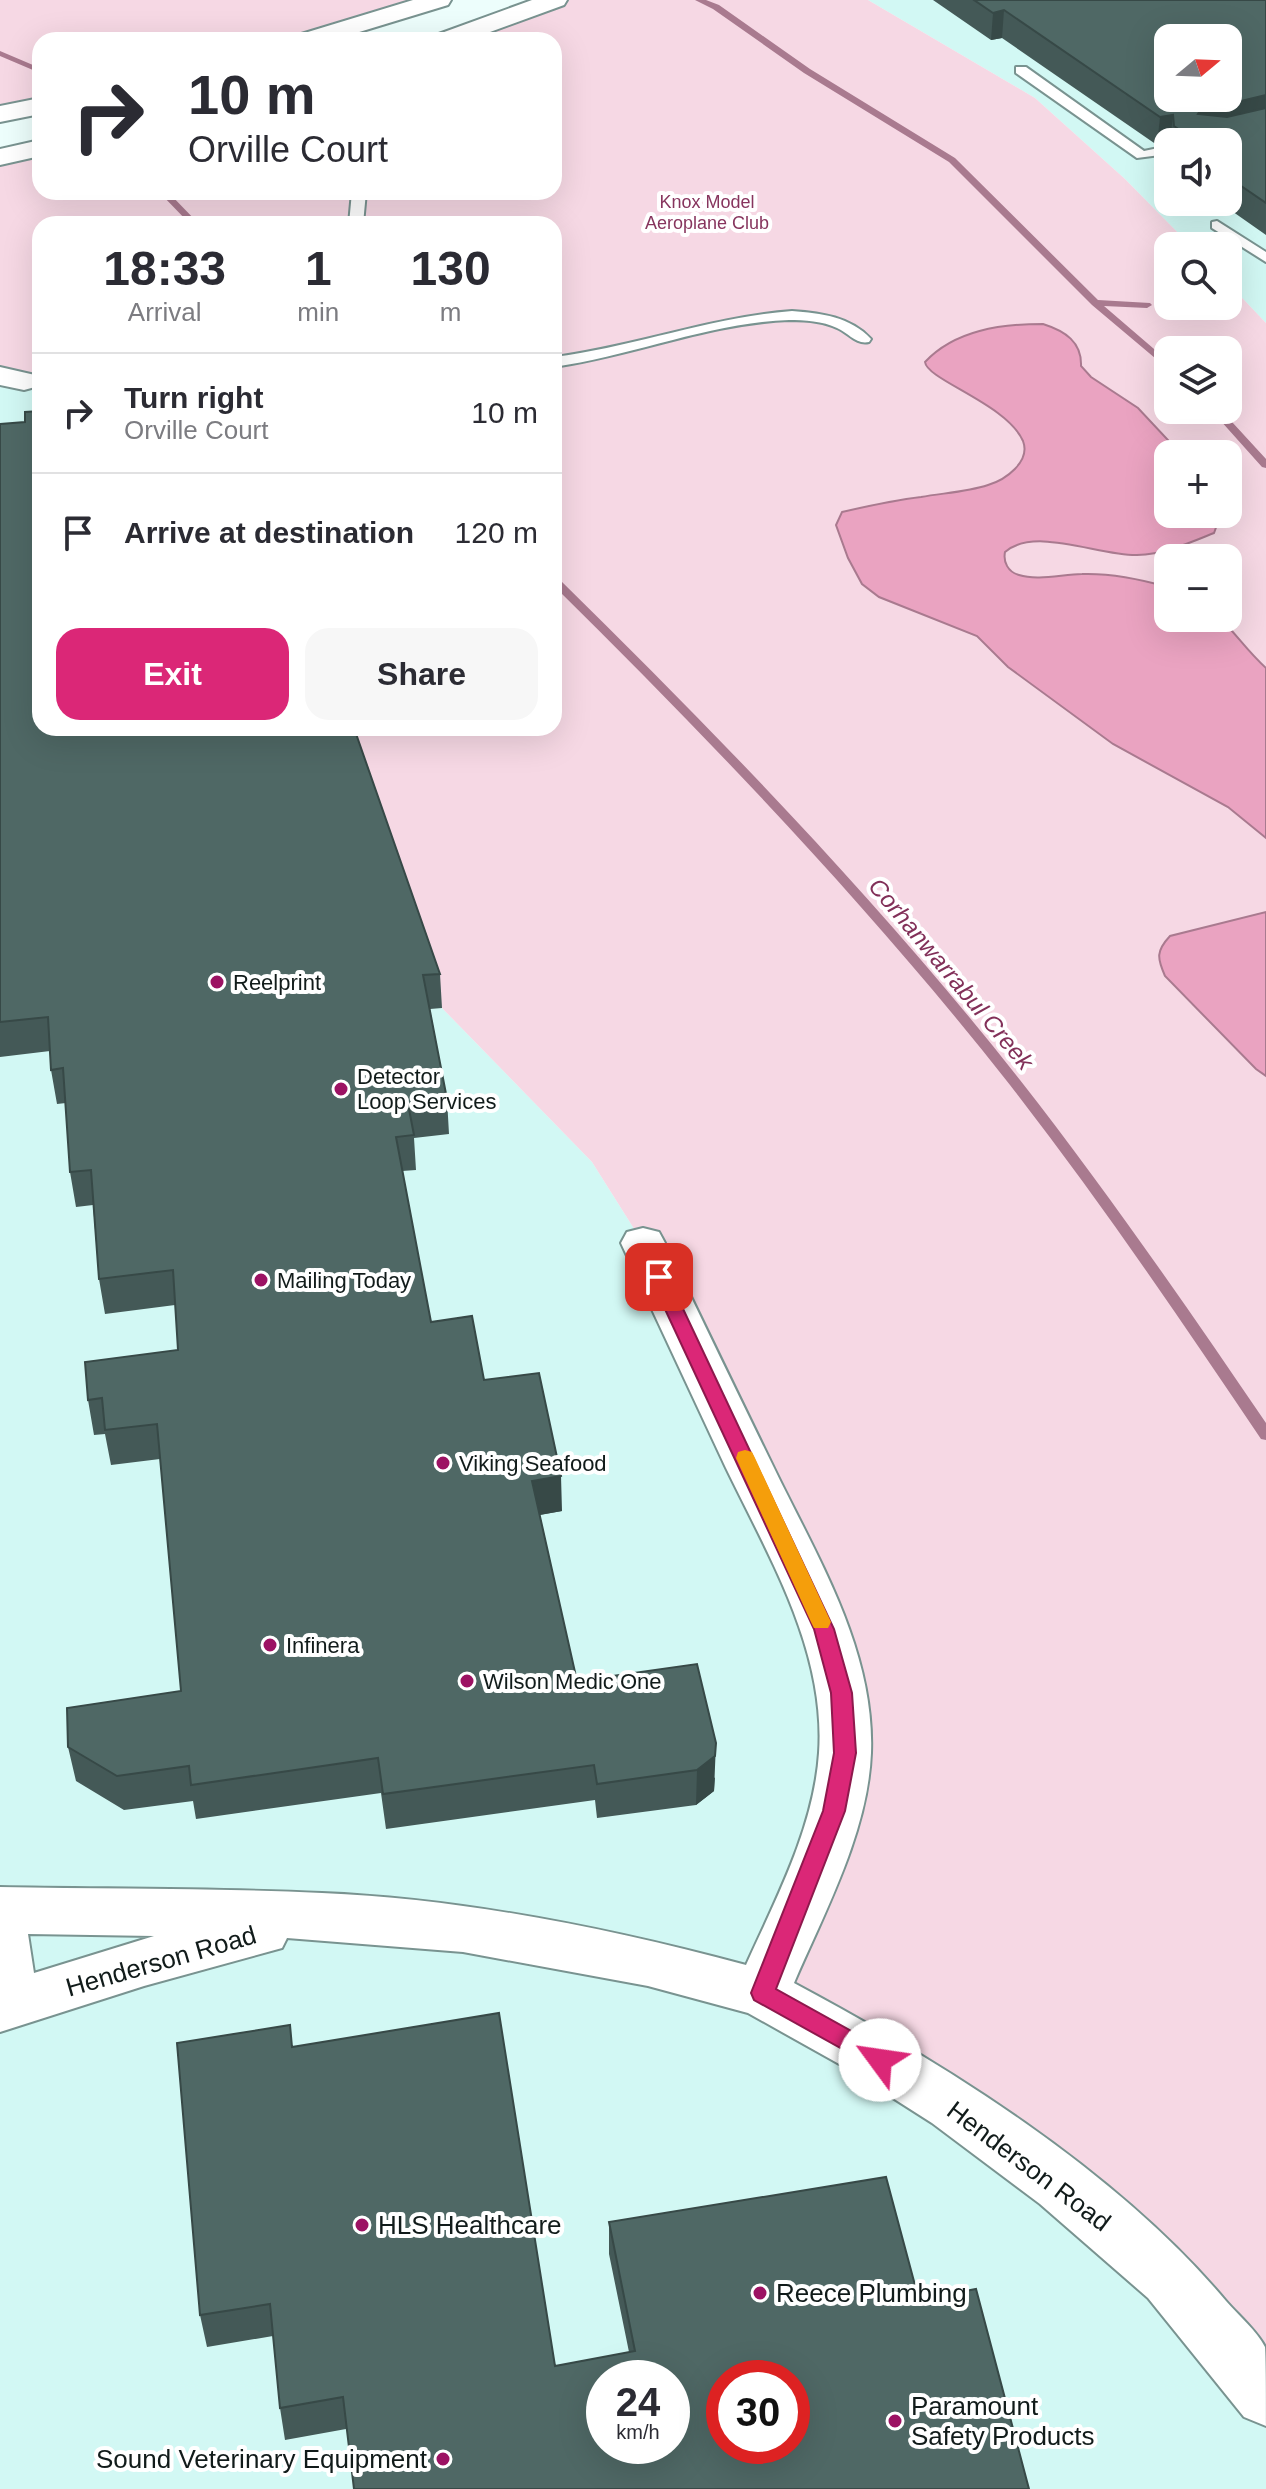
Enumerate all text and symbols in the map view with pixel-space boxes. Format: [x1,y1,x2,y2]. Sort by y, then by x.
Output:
north arrow [1154,24,1242,112]
map controls [1154,24,1242,632]
text: 10 m [188,63,316,126]
icon: right [56,64,160,168]
button: sound [1154,128,1242,216]
text: Orville Court [188,129,388,170]
park label: Knox Model Aeroplane Club [645,192,769,233]
button: search [1154,232,1242,320]
text: 18:33 [103,242,226,295]
text: 1 [305,242,332,295]
text: 130 [411,242,491,295]
text: Arrival [128,297,202,327]
text: min [297,297,339,327]
text: m [440,297,461,327]
button: layers [1154,336,1242,424]
text: Turn right [124,381,263,414]
icon: right [56,391,100,435]
text: 10 m [471,396,538,429]
text: Orville Court [124,415,268,445]
button: + [1154,440,1242,528]
icon: arrive [56,511,100,555]
text: Arrive at destination [124,516,414,549]
text: 120 m [455,516,538,549]
button: − [1154,544,1242,632]
button: Exit [56,628,289,720]
button: Share [305,628,538,720]
water label: Corhanwarrabul Creek [863,873,1041,1076]
place label: Reelprint [233,970,321,995]
marker: Reelprint [208,973,226,991]
place label: Detector Loop Services [357,1064,496,1114]
marker: Detector Loop Services [332,1080,350,1098]
pin [625,1243,693,1311]
icon: arrive [637,1255,681,1299]
place label: Mailing Today [277,1268,411,1293]
marker: Mailing Today [252,1271,270,1289]
place label: Viking Seafood [459,1451,607,1476]
marker: Viking Seafood [434,1454,452,1472]
place label: Infinera [286,1633,360,1658]
marker: Infinera [261,1636,279,1654]
place label: Wilson Medic One [483,1669,662,1694]
marker: Wilson Medic One [458,1672,476,1690]
street label: Henderson Road [62,1919,260,2003]
position arrow [838,2018,922,2102]
street label: Henderson Road [941,2095,1117,2237]
place label: HLS Healthcare [378,2210,562,2240]
marker: HLS Healthcare [353,2216,371,2234]
place label: Reece Plumbing [776,2278,967,2308]
marker: Reece Plumbing [751,2284,769,2302]
speed limit sign: 30 [706,2360,810,2464]
text: 24 [616,2380,660,2424]
place label: Paramount Safety Products [911,2391,1095,2451]
marker: Paramount Safety Products [886,2412,904,2430]
text: km/h [616,2421,660,2443]
place label: Sound Veterinary Equipment [96,2444,428,2474]
marker: Sound Veterinary Equipment [434,2450,452,2468]

